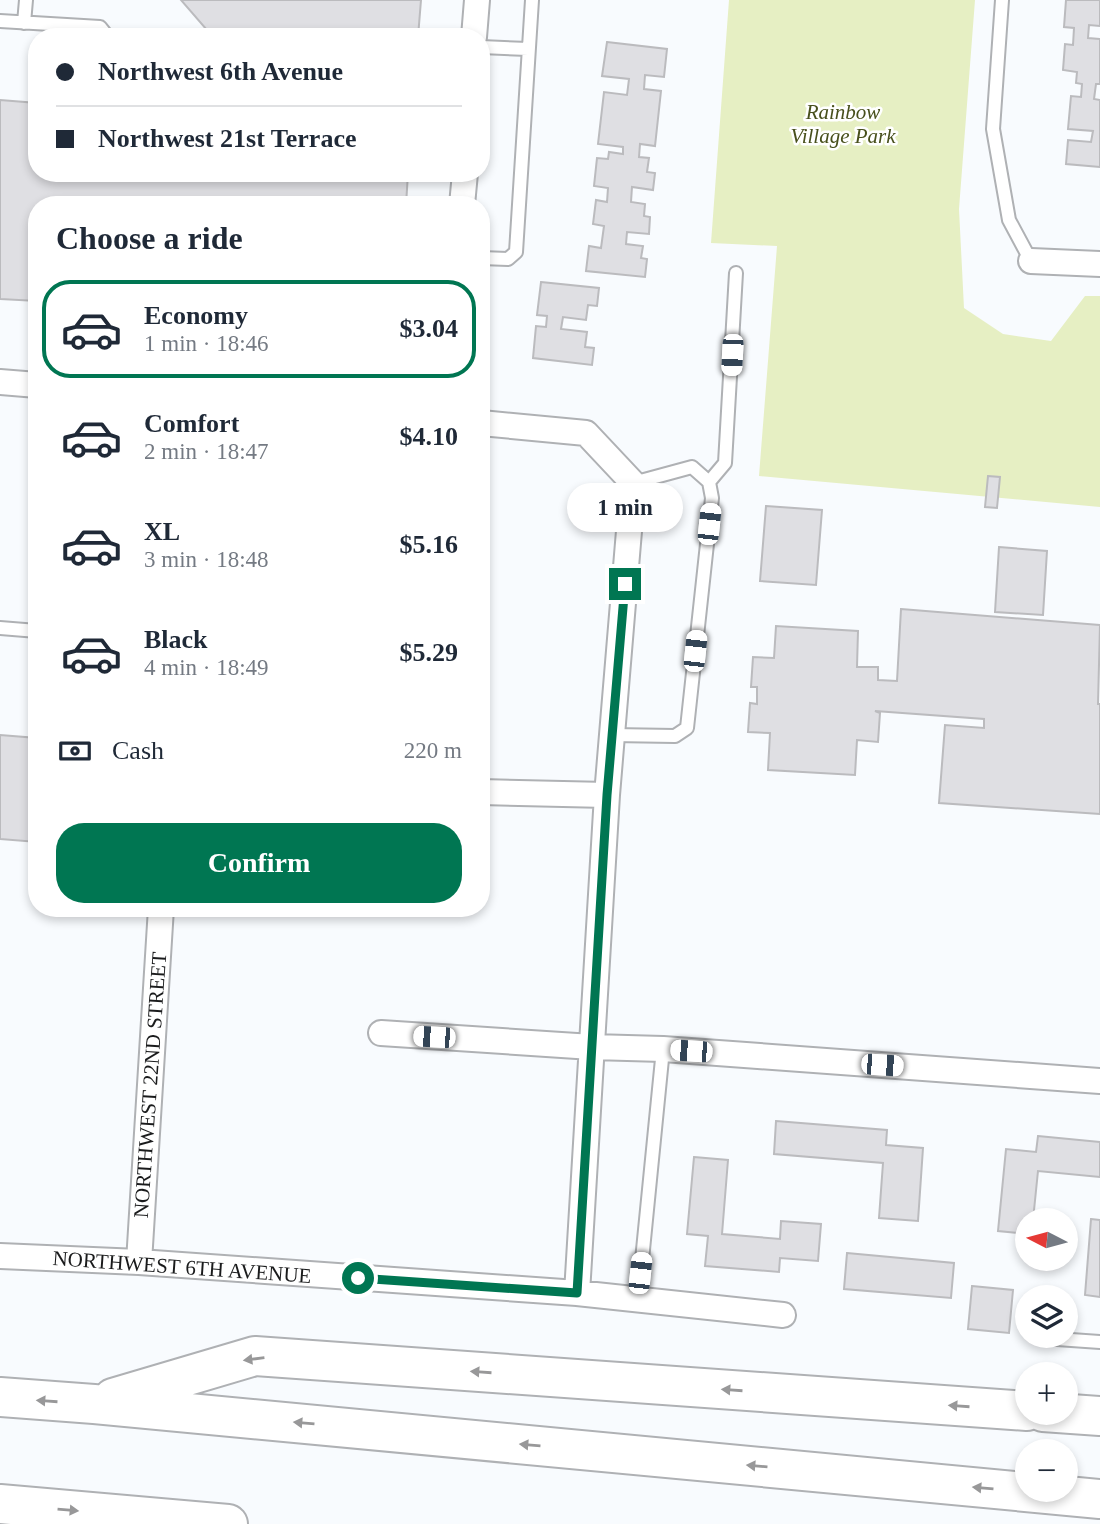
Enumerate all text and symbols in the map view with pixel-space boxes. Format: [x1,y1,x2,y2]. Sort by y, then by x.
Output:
text: Northwest 6th Avenue [98,57,343,86]
park label: Rainbow Village Park [790,100,896,148]
text: Northwest 21st Terrace [98,124,357,153]
text: Choose a ride [56,220,243,256]
icon: car [60,298,123,361]
text: Economy [144,301,248,330]
text: $3.04 [400,314,458,343]
text: 1 min · 18:46 [144,331,269,356]
car [721,333,744,377]
icon: car [60,406,123,469]
text: Comfort [144,409,239,438]
text: $4.10 [400,422,458,451]
text: 2 min · 18:47 [144,439,269,464]
callout: 1 min [567,482,683,532]
text: 1 min [597,495,653,520]
car [697,502,722,546]
icon: car [60,514,123,577]
text: XL [144,517,180,546]
text: $5.16 [400,530,458,559]
text: 3 min · 18:48 [144,547,269,572]
route end [609,568,641,600]
icon: car [60,622,123,685]
text: Black [144,625,208,654]
car [683,629,708,673]
text: $5.29 [400,638,458,667]
text: 4 min · 18:49 [144,655,269,680]
icon: cash [56,732,94,770]
text: Cash [112,736,164,765]
text: 220 m [404,738,462,763]
button: Confirm [56,823,462,903]
street label: NORTHWEST 22ND STREET [129,951,171,1219]
car [413,1025,456,1049]
car [670,1039,713,1063]
car [861,1053,904,1077]
north arrow [1015,1208,1078,1270]
map controls [1015,1208,1078,1502]
street label: NORTHWEST 6TH AVENUE [52,1246,312,1288]
car [628,1251,653,1295]
route start [342,1262,374,1294]
button: layers [1015,1285,1078,1348]
one-way arrow [243,1353,265,1364]
button: + [1015,1362,1078,1425]
one-way arrow [470,1366,492,1377]
one-way arrow [721,1384,743,1395]
one-way arrow [36,1395,58,1406]
one-way arrow [948,1400,970,1411]
one-way arrow [293,1418,315,1429]
one-way arrow [519,1439,541,1450]
button: − [1015,1439,1078,1502]
one-way arrow [746,1461,768,1472]
one-way arrow [972,1482,994,1493]
one-way arrow [57,1505,79,1516]

